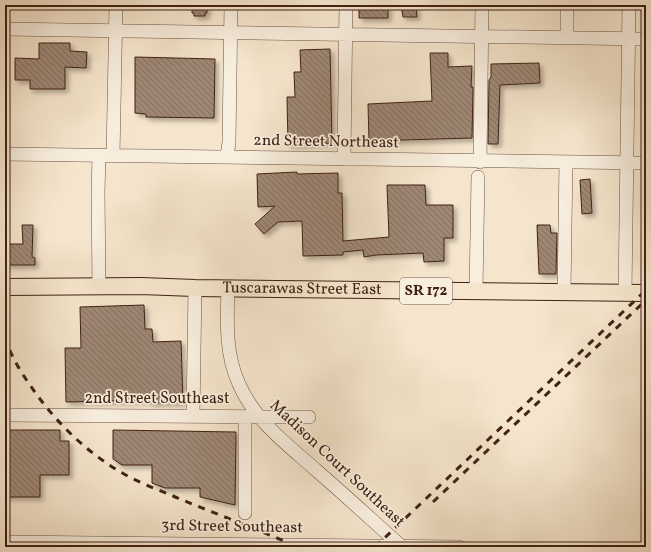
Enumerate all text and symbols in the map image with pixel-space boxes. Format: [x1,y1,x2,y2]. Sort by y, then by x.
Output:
street label: 2nd Street Northeast [253,130,399,154]
street label: Tuscarawas Street East [222,277,382,301]
road number: SR 172 [400,278,452,304]
street label: 2nd Street Southeast [84,388,230,410]
street label: Madison Court Southeast [264,395,410,533]
street label: 3rd Street Southeast [161,515,303,539]

